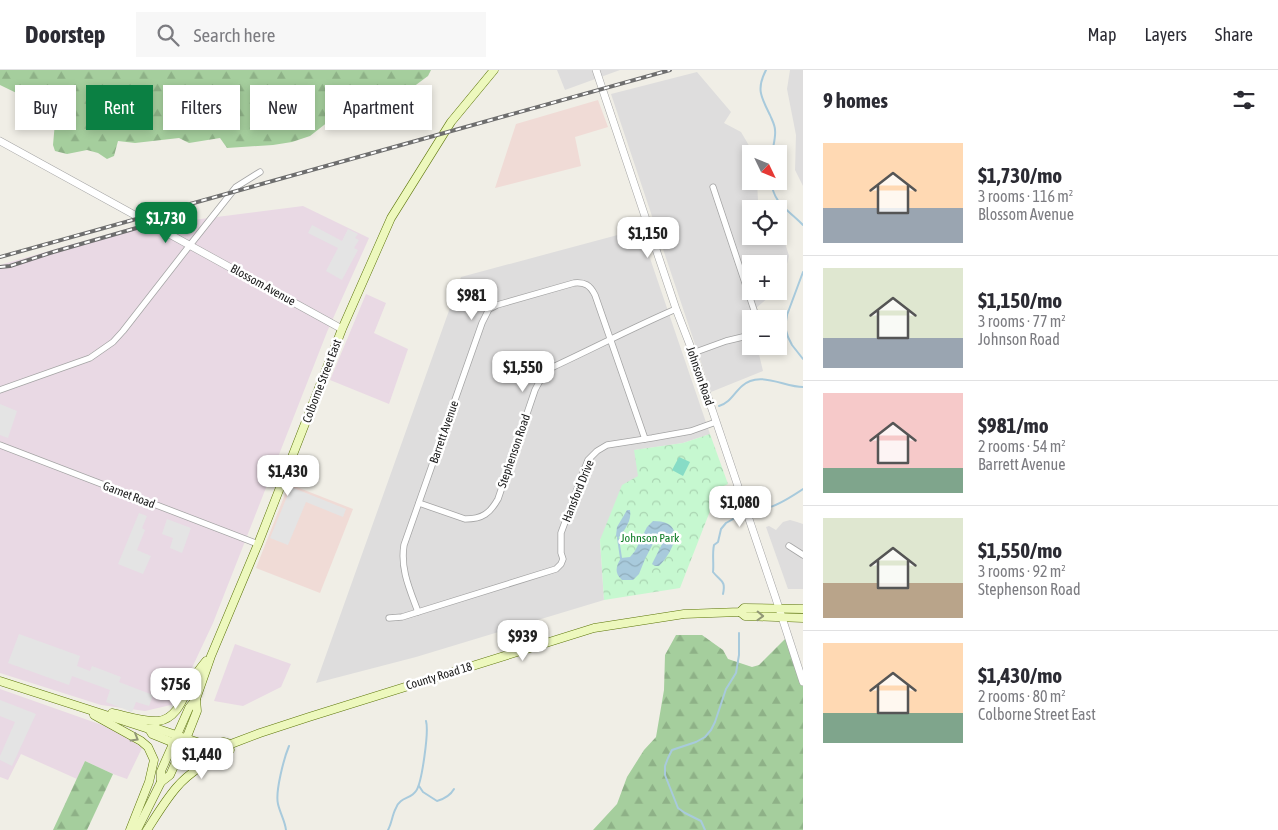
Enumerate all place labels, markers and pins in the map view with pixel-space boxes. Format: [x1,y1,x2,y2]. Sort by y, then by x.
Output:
pin: $1,730 [125,202,207,244]
pin: $1,150 [607,216,689,259]
pin: $981 [442,278,502,321]
pin: $1,550 [482,350,564,393]
pin: $1,430 [247,454,329,497]
pin: $1,080 [699,486,781,528]
pin: $939 [493,620,553,662]
pin: $756 [146,668,206,710]
pin: $1,440 [161,738,243,780]

